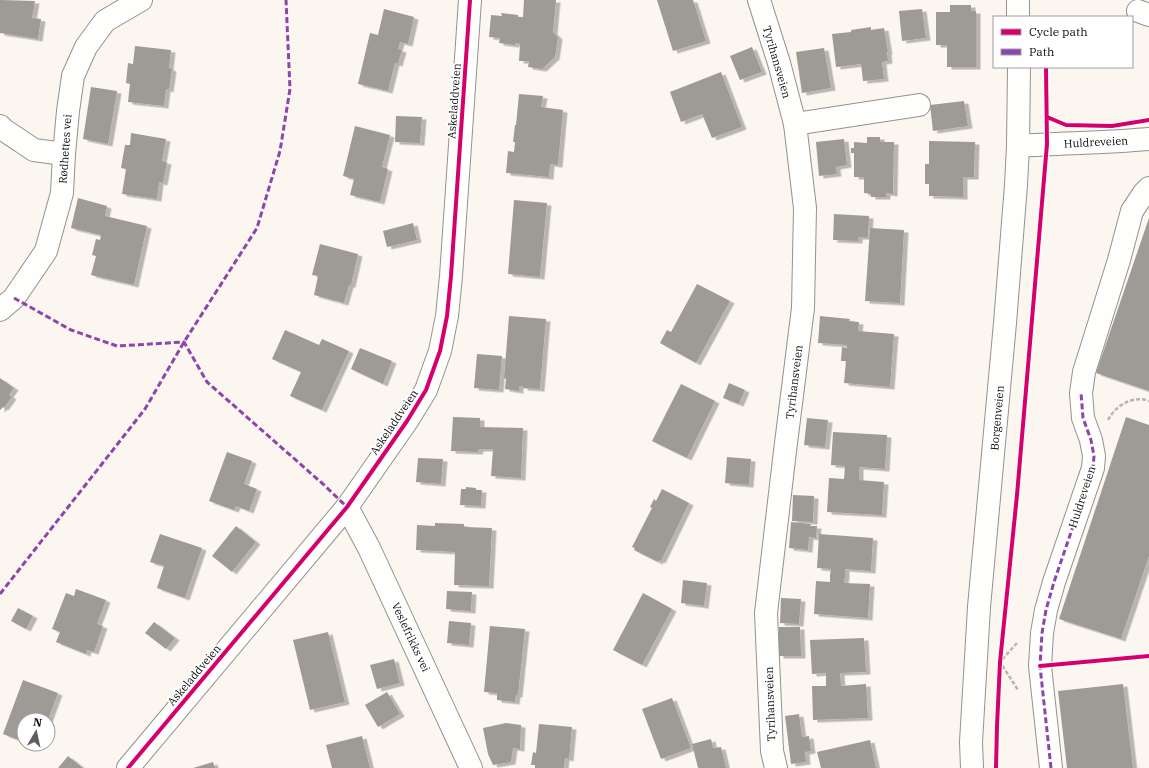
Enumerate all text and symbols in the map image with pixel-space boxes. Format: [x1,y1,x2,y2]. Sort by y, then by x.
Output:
legend [993,16,1133,68]
street label: Tyrihansveien [760,24,794,100]
text: Cycle path [1029,24,1088,39]
text: Path [1029,44,1055,59]
street label: Askeladdveien [444,63,464,139]
street label: Rødhettes vei [56,113,74,184]
street label: Huldreveien [1064,133,1128,151]
street label: Tyrihansveien [783,344,805,420]
street label: Borgenveien [987,385,1007,451]
street label: Askeladdveien [367,387,421,457]
street label: Huldreveien [1065,464,1099,530]
street label: Veslefrikks vei [389,600,433,674]
street label: Askeladdveien [164,641,224,709]
street label: Tyrihansveien [762,666,778,742]
north arrow [16,712,56,752]
text: N [32,715,43,730]

